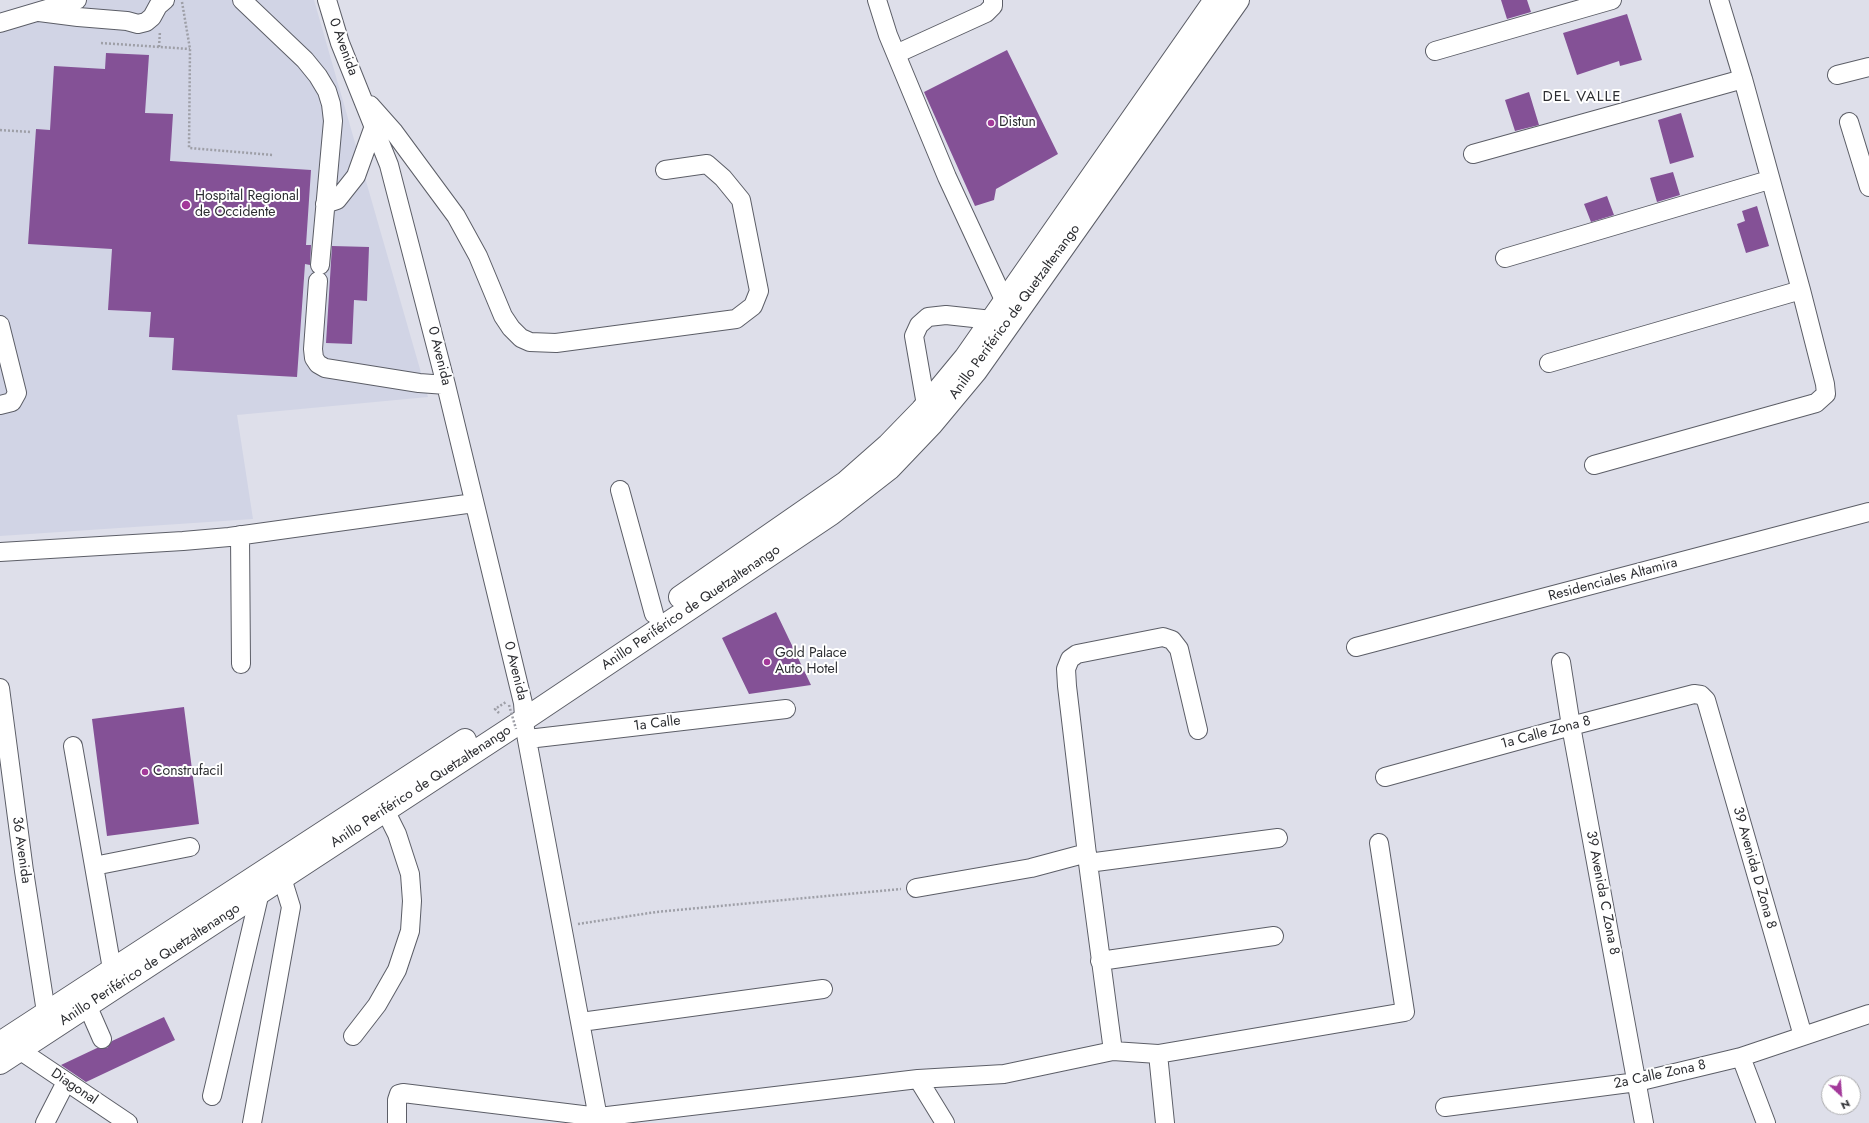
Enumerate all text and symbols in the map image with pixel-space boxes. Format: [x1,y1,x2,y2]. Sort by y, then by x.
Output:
street label: 0 Avenida [325,16,361,78]
district label: DEL VALLE [1543,88,1621,106]
place label: Distun [999,115,1036,131]
marker: Distun [986,118,996,128]
place label: Hospital Regional de Occidente [195,189,299,222]
marker: Hospital Regional de Occidente [180,199,192,211]
street label: Anillo Periférico de Quetzaltenango [946,221,1084,403]
street label: 0 Avenida [424,325,454,387]
street label: Anillo Periférico de Quetzaltenango [598,542,784,674]
street label: Residenciales Altamira [1547,555,1679,605]
street label: 0 Avenida [500,640,530,702]
place label: Gold Palace Auto Hotel [775,646,847,678]
marker: Gold Palace Auto Hotel [762,657,772,667]
street label: 1a Calle [633,713,681,735]
street label: 1a Calle Zona 8 [1499,713,1593,753]
street label: Anillo Periférico de Quetzaltenango [328,722,514,852]
place label: Construfacil [153,764,223,780]
marker: Construfacil [140,767,150,777]
street label: 39 Avenida D Zona 8 [1729,805,1779,931]
street label: 36 Avenida [8,816,34,884]
street label: 39 Avenida C Zona 8 [1582,830,1622,956]
street label: Anillo Periférico de Quetzaltenango [57,900,243,1030]
street label: 2a Calle Zona 8 [1612,1057,1708,1093]
street label: Diagonal [47,1065,101,1109]
north arrow [1821,1075,1861,1115]
text: N [1838,1096,1853,1114]

